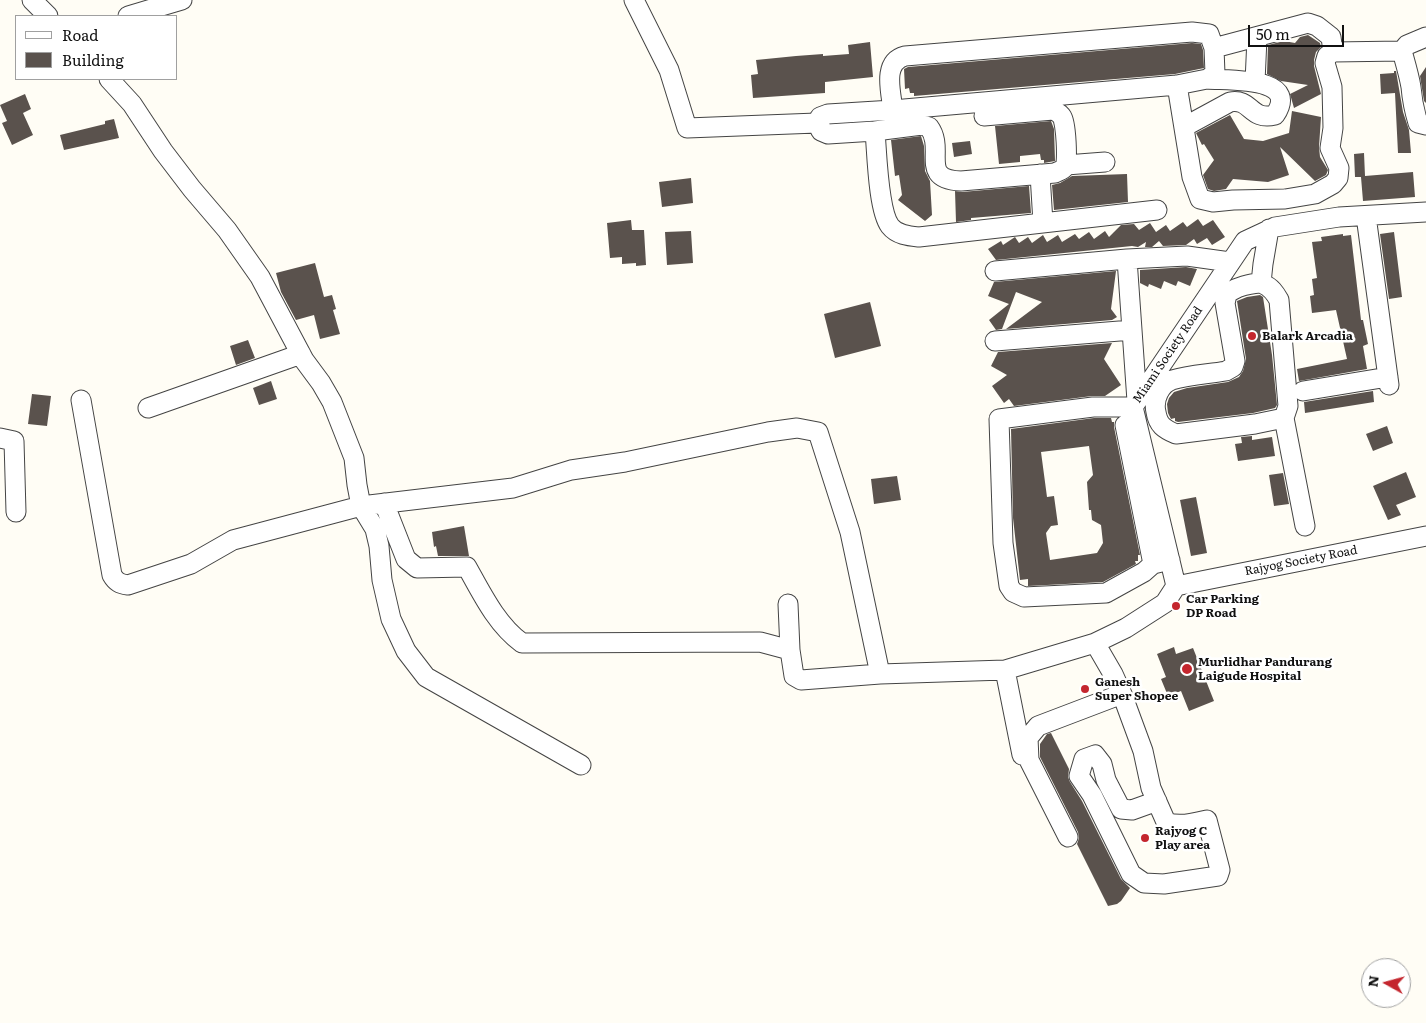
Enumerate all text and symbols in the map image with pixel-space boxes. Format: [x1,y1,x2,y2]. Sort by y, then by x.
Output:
legend [15,15,178,80]
scale bar [1251,15,1347,47]
text: 50 m [1256,22,1290,45]
text: Road [62,23,98,46]
text: Building [62,48,124,71]
street label: Miami Society Road [1130,304,1206,406]
place label: Balark Arcadia [1262,329,1353,343]
marker: Balark Arcadia [1246,330,1258,342]
street label: Rajyog Society Road [1243,543,1359,579]
place label: Car Parking DP Road [1186,592,1259,620]
marker: Car Parking DP Road [1170,600,1182,612]
place label: Murlidhar Pandurang Laigude Hospital [1198,655,1332,683]
marker: Murlidhar Pandurang Laigude Hospital [1180,662,1194,676]
place label: Ganesh Super Shopee [1095,675,1178,703]
marker: Ganesh Super Shopee [1079,683,1091,695]
place label: Rajyog C Play area [1155,824,1210,852]
marker: Rajyog C Play area [1139,832,1151,844]
north arrow [1361,958,1411,1008]
text: N [1361,974,1383,988]

